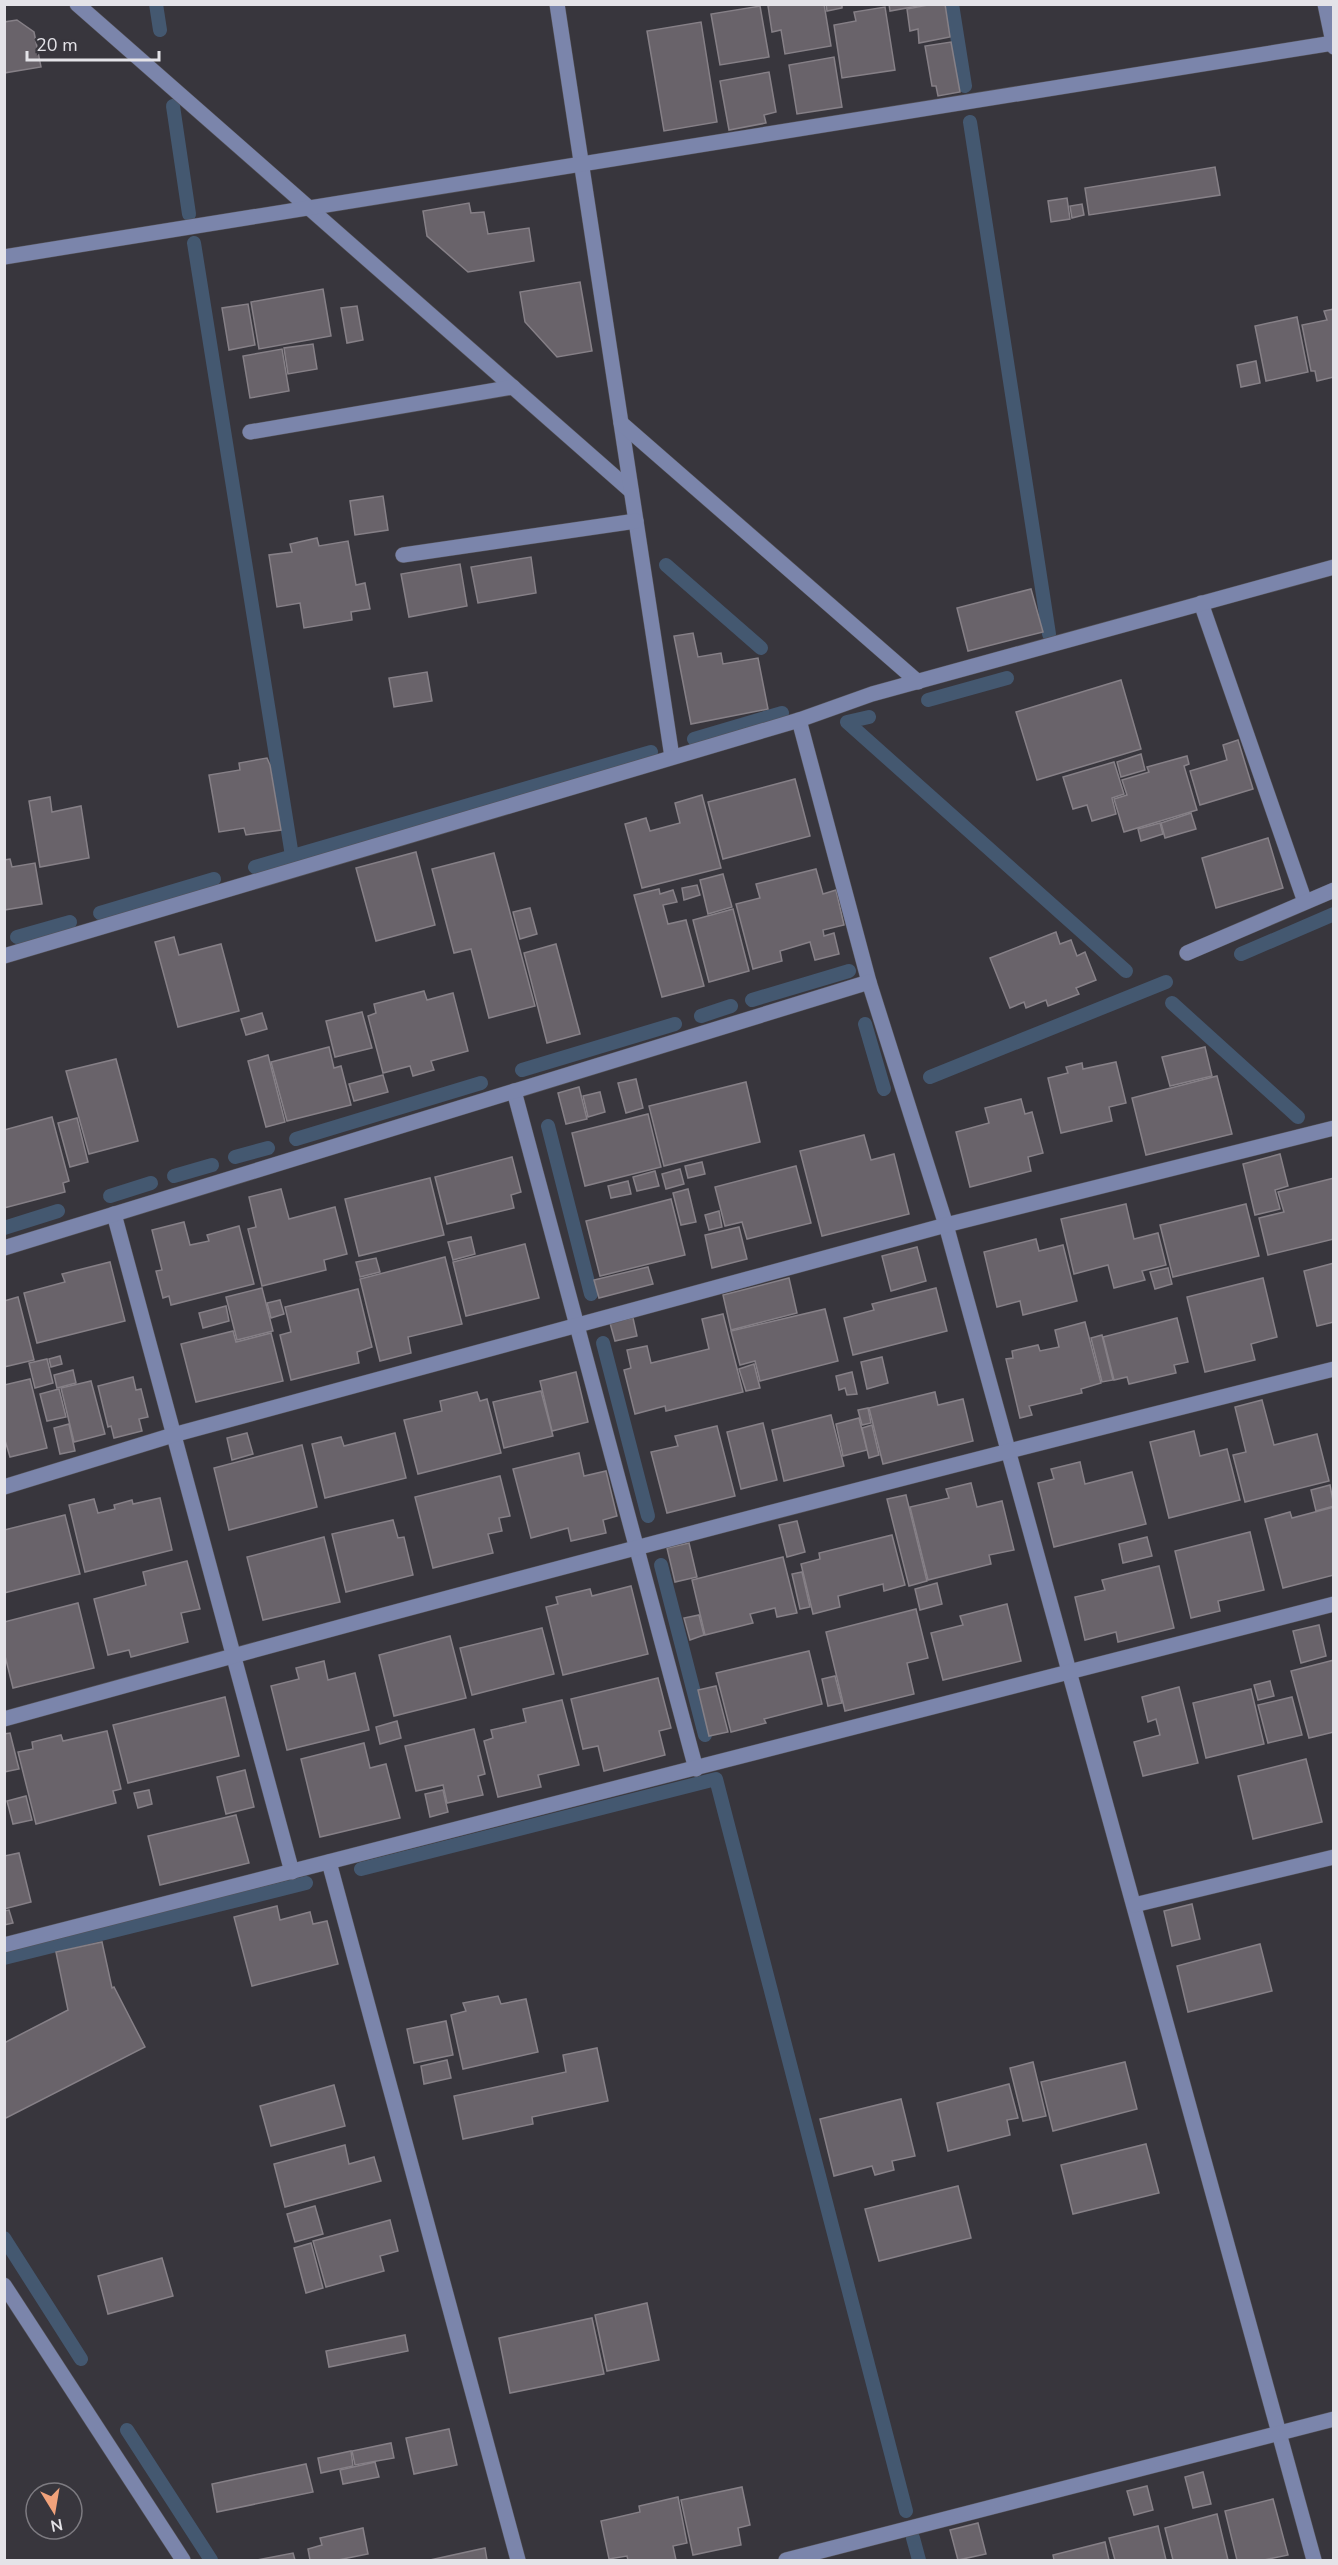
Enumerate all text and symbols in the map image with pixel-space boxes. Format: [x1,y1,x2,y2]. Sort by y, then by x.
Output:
scale bar [27,24,159,62]
text: 20 m [36,33,78,57]
north arrow [24,2481,84,2541]
text: N [49,2513,65,2537]

